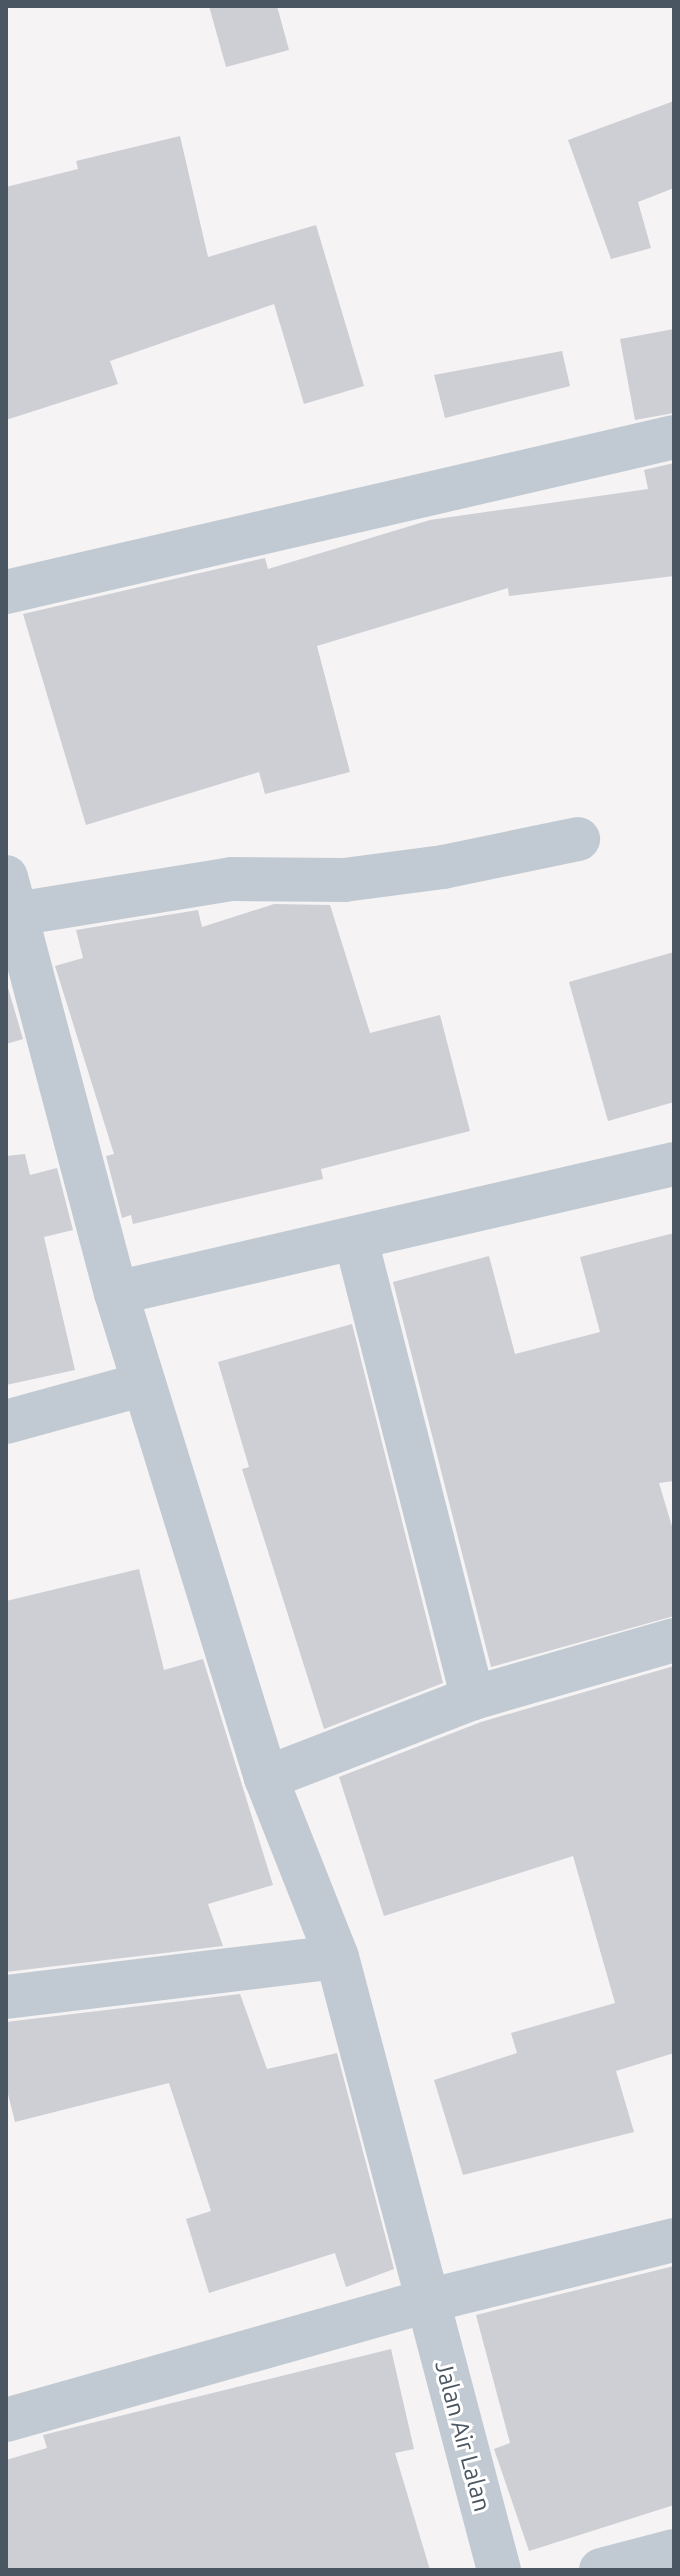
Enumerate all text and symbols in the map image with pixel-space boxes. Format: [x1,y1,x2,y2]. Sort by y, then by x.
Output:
street label: Jalan Air Lalan [429,2357,497,2515]

